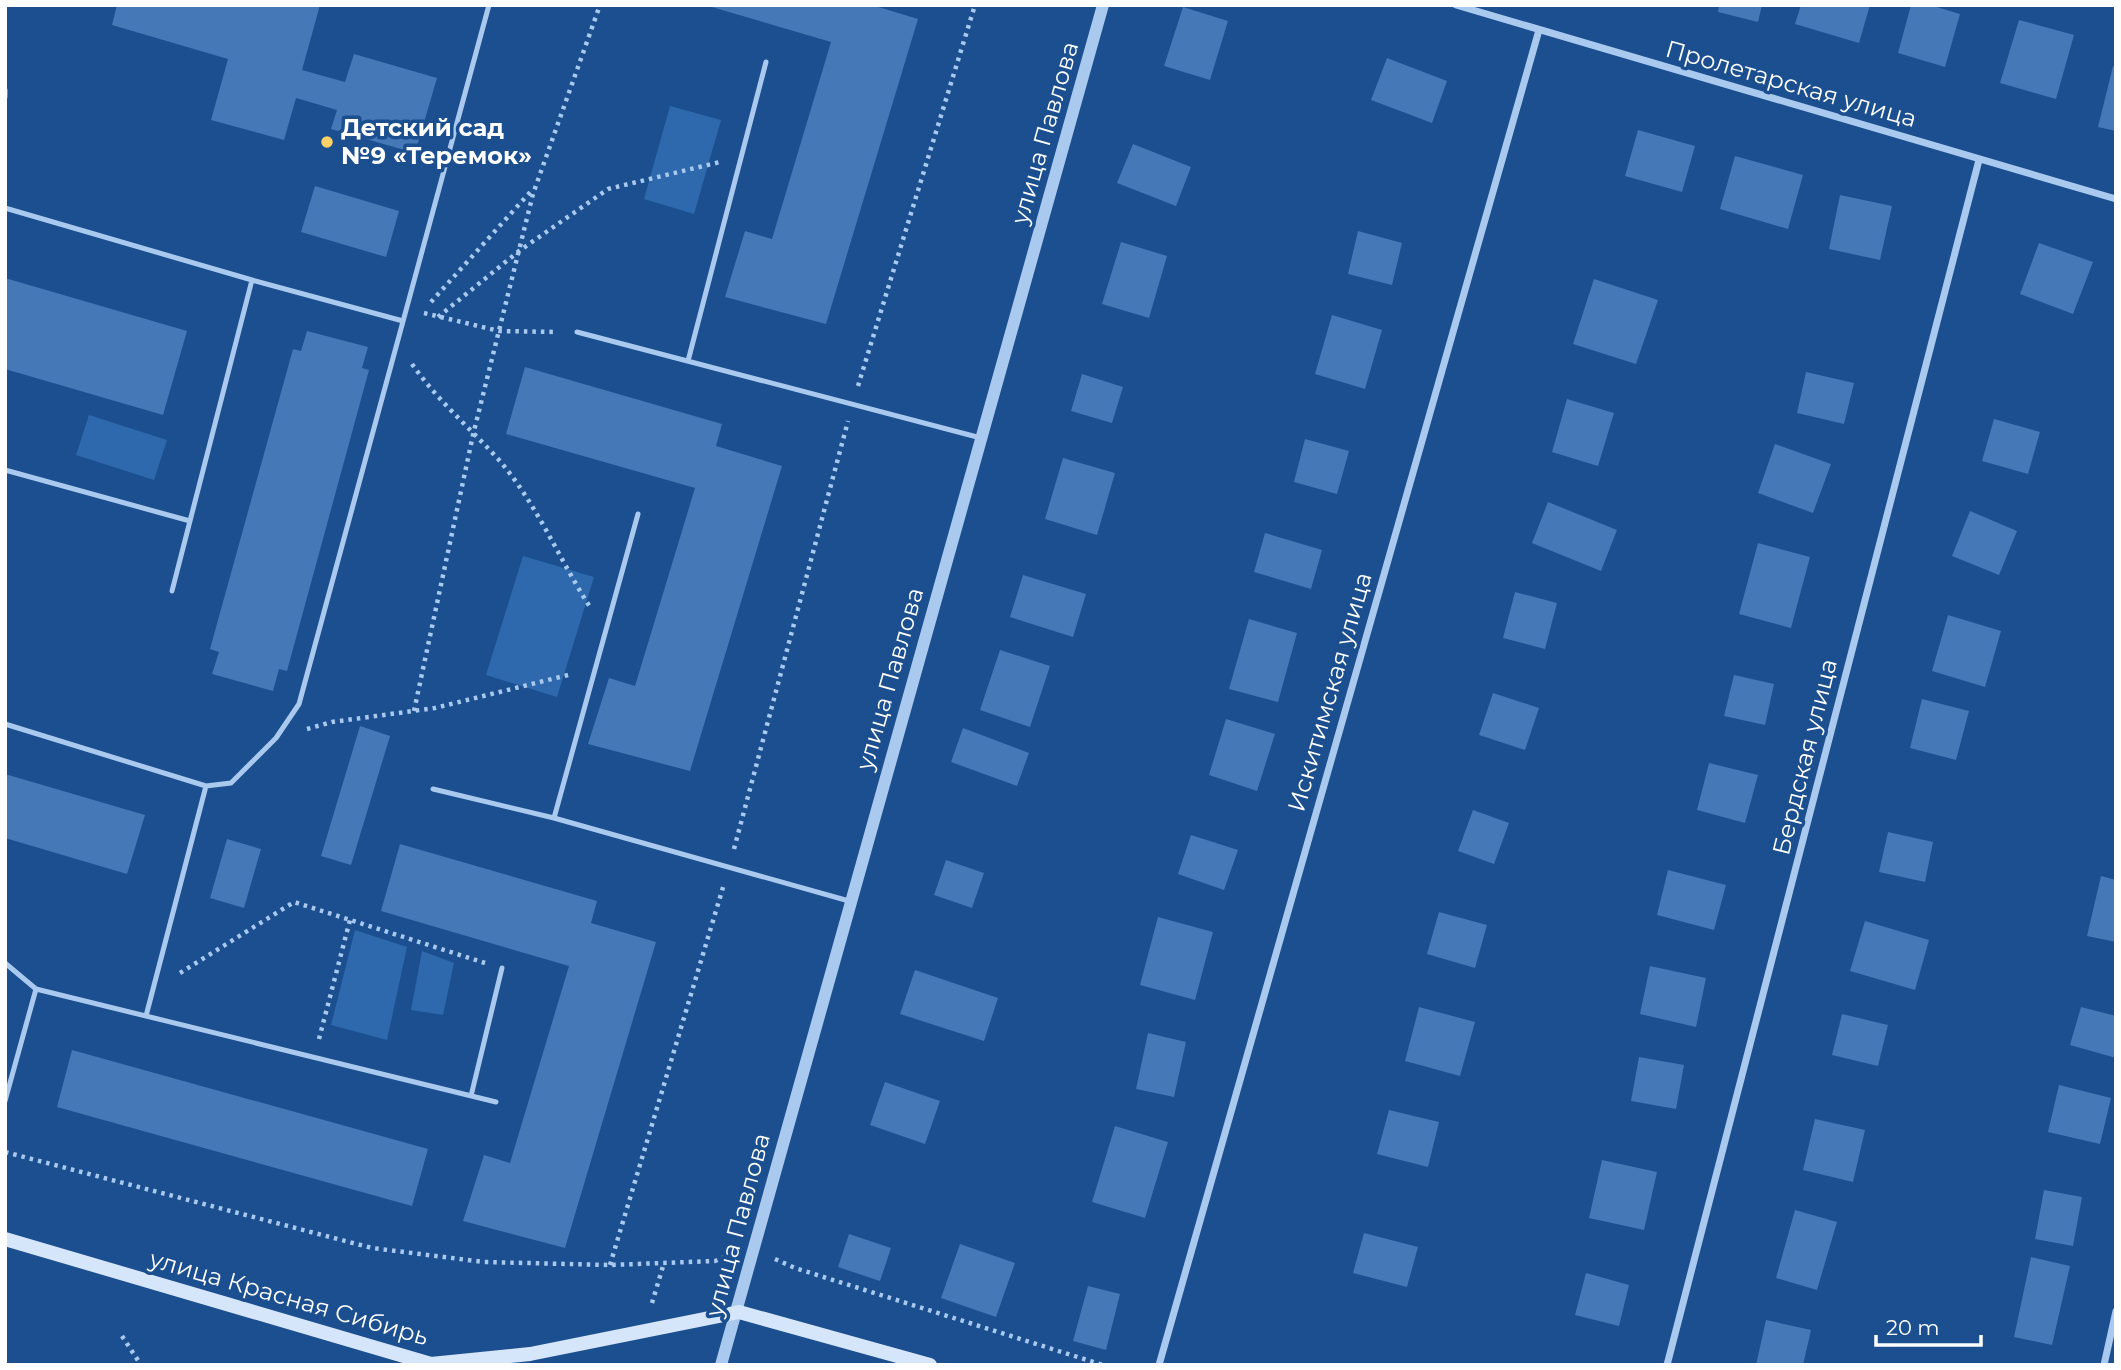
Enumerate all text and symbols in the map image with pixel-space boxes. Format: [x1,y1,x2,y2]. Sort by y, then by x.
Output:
street label: Пролетарская улица [1662,34,1920,133]
street label: улица Павлова [1004,38,1084,228]
place label: Детский сад №9 «Теремок» [341,113,532,170]
marker: Детский сад №9 «Теремок» [319,134,335,150]
street label: Искитимская улица [1281,569,1378,815]
street label: улица Павлова [849,584,929,774]
street label: Бердская улица [1766,656,1843,858]
street label: улица Павлова [699,1130,776,1321]
street label: улица Красная Сибирь [145,1244,432,1351]
scale bar [1876,1304,1981,1348]
text: 20 m [1886,1315,1940,1340]

